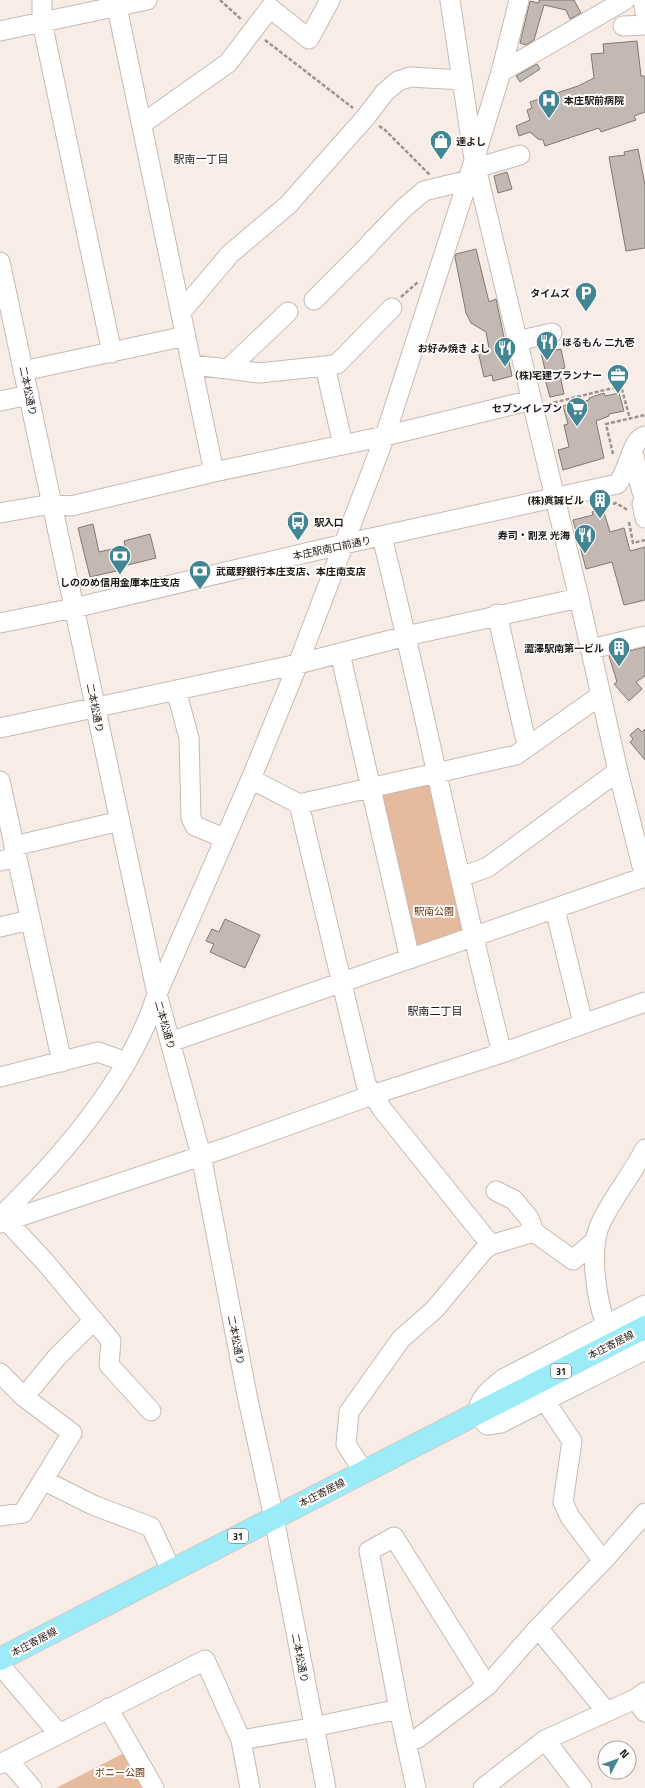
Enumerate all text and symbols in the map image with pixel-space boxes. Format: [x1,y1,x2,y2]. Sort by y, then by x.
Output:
hospital icon: 本庄駅前病院 [536,87,562,120]
place label: 本庄駅前病院 [563,93,624,108]
shop icon: 達よし [428,128,454,161]
place label: 達よし [456,134,486,149]
district label: 駅南一丁目 [174,151,229,167]
parking icon: タイムズ [573,280,599,313]
place label: タイムズ [530,286,570,301]
restaurant icon: ほるもん 二九壱 [534,329,560,362]
restaurant icon: お好み焼き よし [492,335,518,368]
place label: ほるもん 二九壱 [562,335,634,350]
place label: お好み焼き よし [418,341,490,356]
office icon: （株)宅建プランナー [605,362,631,395]
street label: 二本松通り [15,365,41,417]
place label: （株)宅建プランナー [509,368,602,383]
supermarket icon: セブンイレブン [564,395,590,428]
place label: セブンイレブン [492,401,562,416]
building icon: (株)眞誠ビル [587,487,613,520]
place label: (株)眞誠ビル [528,493,584,508]
bus stop icon: 駅入口 [285,509,311,542]
place label: 駅入口 [314,515,344,530]
restaurant icon: 寿司・割烹 光海 [572,522,598,555]
place label: 寿司・割烹 光海 [498,528,570,543]
street label: 本庄駅南口前通り [291,532,373,564]
bank icon: しののめ信用金庫本庄支店 [107,543,133,576]
bank icon: 武蔵野銀行本庄支店、本庄南支店 [187,558,213,591]
place label: 武蔵野銀行本庄支店、本庄南支店 [216,564,366,579]
place label: しののめ信用金庫本庄支店 [60,575,180,590]
building icon: 澀澤駅南第一ビル [606,635,632,668]
place label: 澀澤駅南第一ビル [524,641,604,656]
street label: 二本松通り [82,682,108,734]
park label: 駅南公園 [414,904,454,919]
street label: 二本松通り [151,999,179,1051]
district label: 駅南二丁目 [408,1003,463,1019]
street label: 二本松通り [224,1314,248,1366]
street label: 本庄寄居線 [585,1327,637,1363]
road number: 31 [551,1364,571,1378]
street label: 本庄寄居線 [296,1475,348,1511]
road number: 31 [228,1529,248,1543]
street label: 本庄寄居線 [8,1624,60,1660]
street label: 二本松通り [288,1632,312,1684]
north arrow [597,1740,637,1780]
text: N [616,1745,633,1762]
park label: ポニー公園 [95,1765,145,1780]

